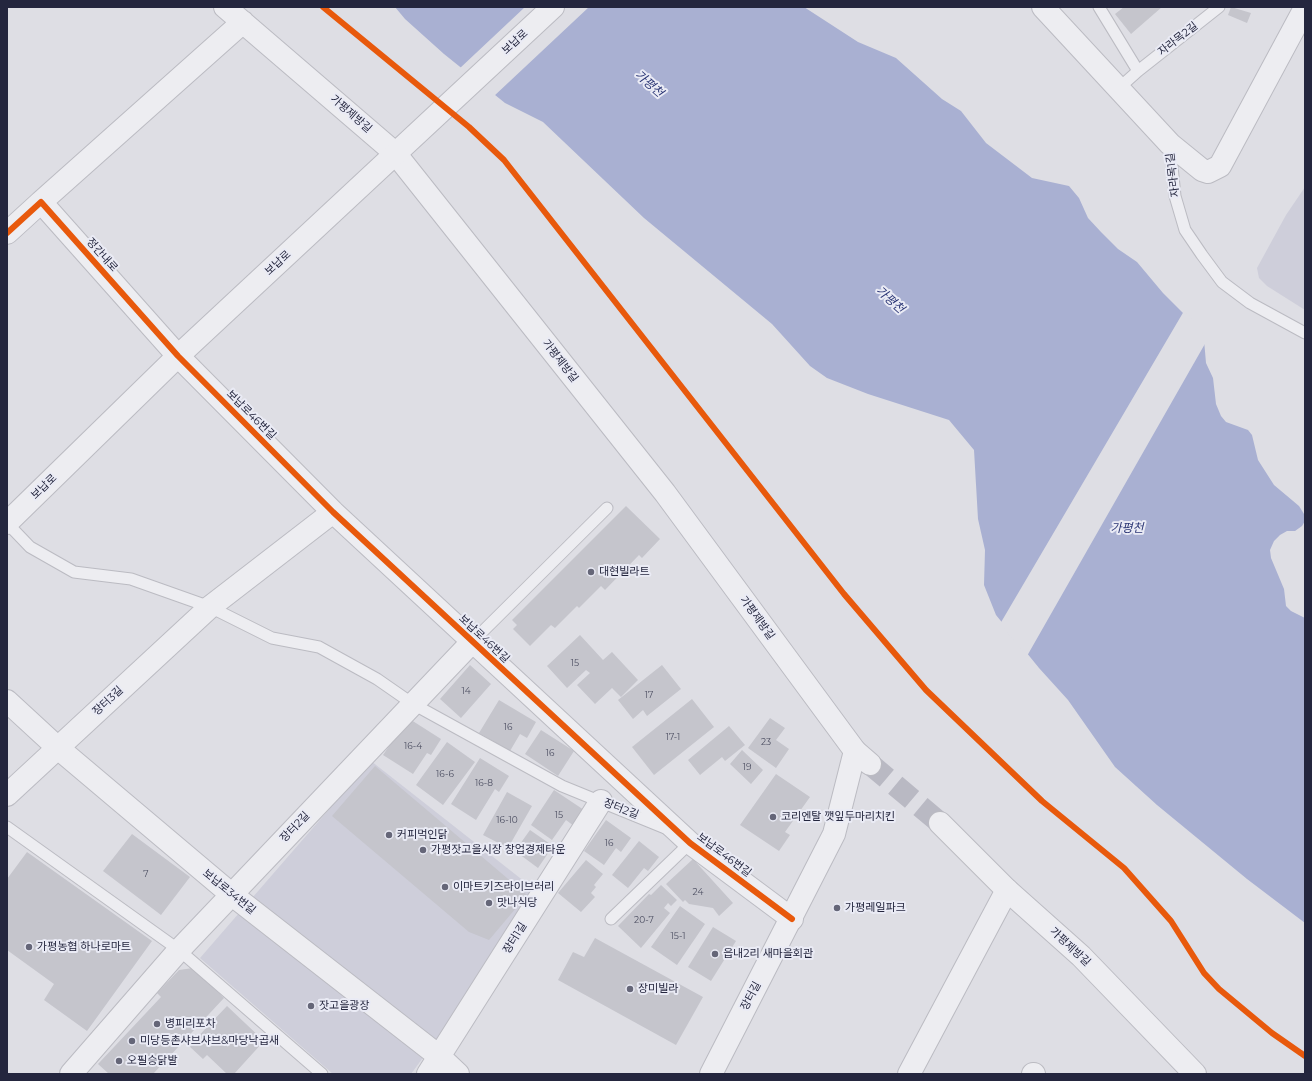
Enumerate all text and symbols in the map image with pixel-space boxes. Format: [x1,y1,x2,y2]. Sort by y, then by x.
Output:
street label: 자라목2길 [1156,19,1200,59]
street label: 보납로 [499,27,531,57]
water label: 가평천 [632,68,666,100]
street label: 가평제방길 [328,92,374,136]
street label: 자라목1길 [1164,152,1182,198]
street label: 정간내로 [84,236,120,274]
street label: 보납로 [262,248,294,278]
water label: 가평천 [873,284,907,316]
street label: 가평제방길 [539,337,581,385]
street label: 보납로46번길 [224,388,278,442]
street label: 보납로 [28,472,60,502]
water label: 가평천 [1110,521,1144,535]
place label: 대현빌라트 [599,565,650,579]
marker: 대현빌라트 [586,567,596,577]
street label: 가평제방길 [737,594,777,642]
street label: 보납로46번길 [456,612,512,666]
house number: 15 [571,658,579,668]
street label: 장터3길 [90,684,126,718]
house number: 14 [461,686,471,696]
house number: 17 [645,690,653,700]
house number: 16 [504,722,512,732]
house number: 17-1 [666,732,680,742]
house number: 23 [761,737,771,747]
house number: 16-4 [404,741,422,751]
house number: 16 [546,748,554,758]
house number: 19 [743,762,751,772]
house number: 16-6 [436,769,454,779]
house number: 16-8 [475,778,493,788]
street label: 장터2길 [602,796,640,822]
street label: 장터2길 [278,809,312,845]
house number: 15 [555,810,563,820]
place label: 코리엔탈 깻잎두마리치킨 [781,810,895,824]
marker: 코리엔탈 깻잎두마리치킨 [768,812,778,822]
house number: 16-10 [496,815,518,825]
place label: 커피먹인닭 [397,828,448,842]
marker: 커피먹인닭 [384,830,394,840]
street label: 보납로46번길 [694,830,754,880]
house number: 16 [605,838,613,848]
place label: 가평잣고을시장 창업경제타운 [431,843,565,857]
marker: 가평잣고을시장 창업경제타운 [418,845,428,855]
street label: 보납로34번길 [200,867,258,917]
house number: 7 [143,869,149,879]
place label: 이마트키즈라이브러리 [453,880,554,894]
marker: 이마트키즈라이브러리 [440,882,450,892]
house number: 24 [693,887,703,897]
place label: 맛나식당 [497,896,537,910]
marker: 맛나식당 [484,898,494,908]
place label: 가평레일파크 [845,901,906,915]
marker: 가평레일파크 [832,903,842,913]
house number: 20-7 [634,915,654,925]
street label: 장터1길 [500,920,530,956]
street label: 가평제방길 [1047,925,1093,969]
house number: 15-1 [671,931,685,941]
place label: 가평농협 하나로마트 [37,940,131,954]
marker: 가평농협 하나로마트 [24,942,34,952]
place label: 읍내2리 새마을회관 [723,947,813,961]
marker: 읍내2리 새마을회관 [710,949,720,959]
street label: 장터길 [738,979,764,1013]
place label: 장미빌라 [638,982,678,996]
marker: 장미빌라 [625,984,635,994]
place label: 잣고을광장 [319,999,370,1013]
marker: 잣고을광장 [306,1001,316,1011]
place label: 병피리포차 [165,1017,216,1031]
marker: 병피리포차 [152,1019,162,1029]
place label: 미당등촌샤브샤브&마당낙곱새 [140,1034,279,1048]
marker: 미당등촌샤브샤브&마당낙곱새 [127,1036,137,1046]
place label: 오필승닭발 [127,1054,178,1068]
marker: 오필승닭발 [114,1056,124,1066]

